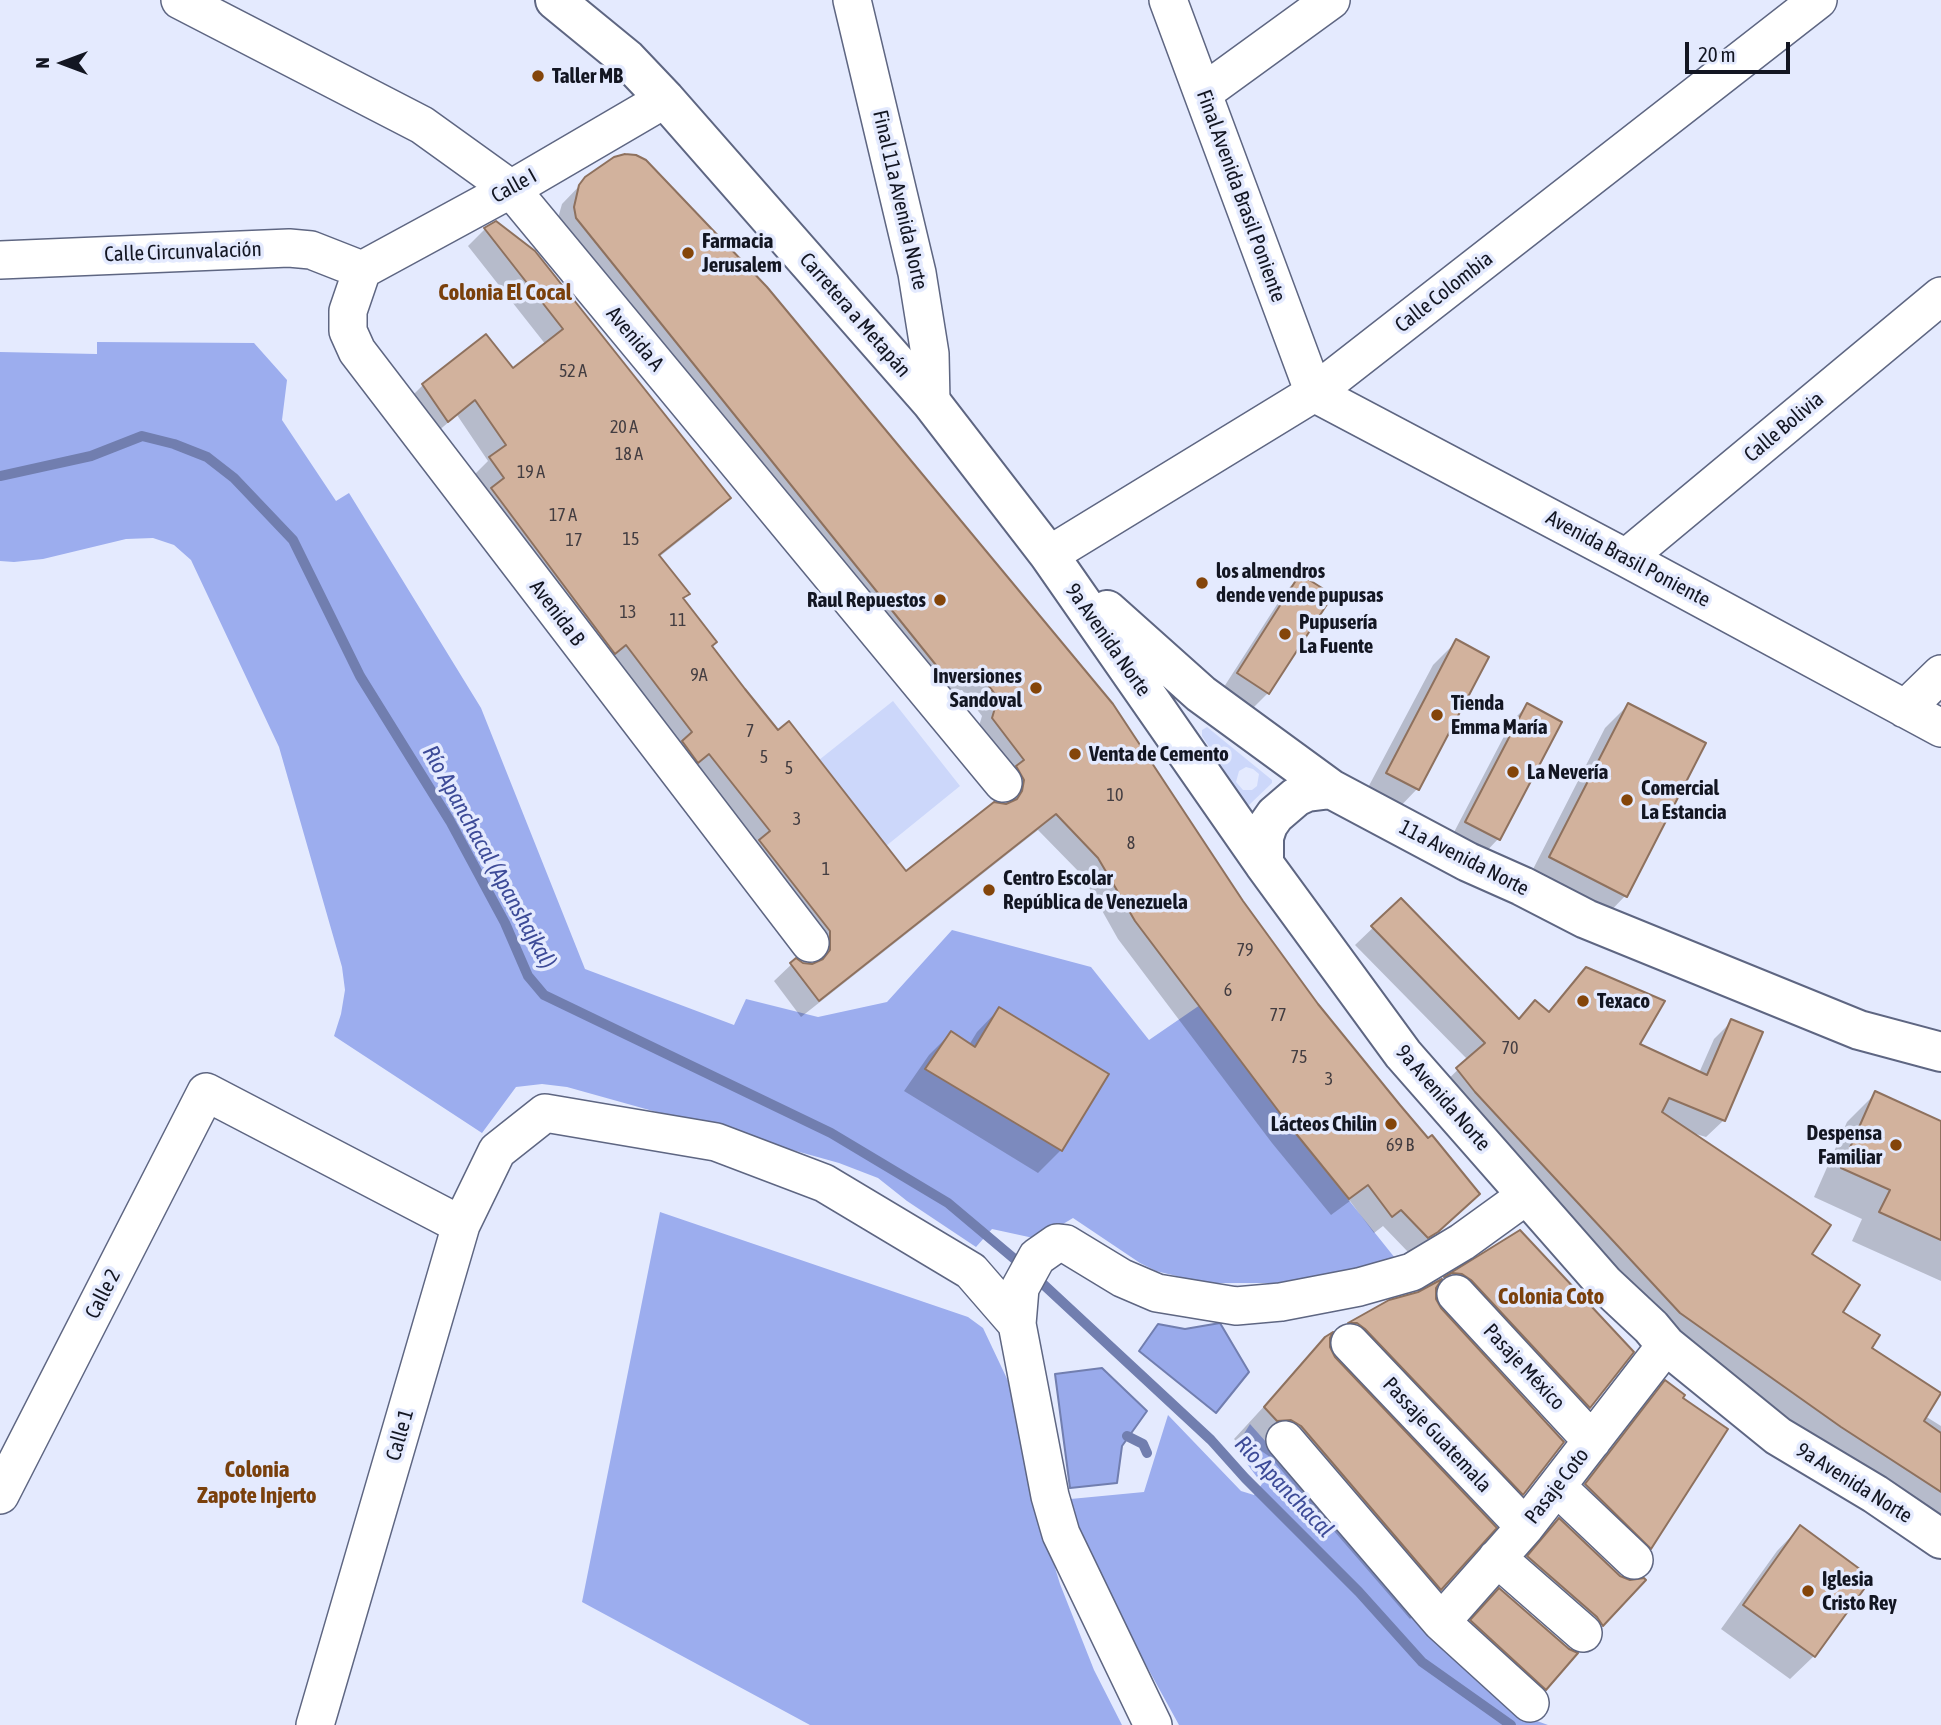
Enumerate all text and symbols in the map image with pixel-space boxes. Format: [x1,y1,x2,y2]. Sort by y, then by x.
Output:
north arrow [28,28,98,98]
scale bar [1689,28,1794,72]
text: 20 m [1698,42,1736,66]
text: N [31,57,53,69]
place label: Taller MB [552,63,623,89]
marker: Taller MB [530,68,546,84]
street label: Final Avenida Brasil Poniente [1191,87,1291,305]
street label: Final 11a Avenida Norte [867,108,933,292]
street label: Calle I [487,163,541,209]
place label: Farmacia Jerusalem [702,228,782,278]
street label: Calle Circunvalación [104,237,262,267]
marker: Farmacia Jerusalem [680,245,696,261]
street label: Calle Colombia [1390,246,1498,338]
street label: Carretera a Metapán [794,248,916,382]
district label: Colonia El Cocal [438,279,572,307]
street label: Avenida A [601,302,669,376]
house number: 52 A [559,360,587,382]
street label: Calle Bolivia [1739,386,1829,468]
house number: 20 A [610,416,638,438]
house number: 18 A [615,443,643,465]
house number: 19 A [517,461,545,483]
house number: 17 A [549,504,577,526]
street label: Avenida Brasil Poniente [1542,505,1714,613]
house number: 15 [623,528,639,550]
house number: 17 [566,529,582,551]
place label: los almendros dende vende pupusas [1216,558,1383,608]
street label: Avenida B [524,575,590,651]
marker: los almendros dende vende pupusas [1194,575,1210,591]
street label: 9a Avenida Norte [1060,579,1156,701]
place label: Raul Repuestos [807,587,926,613]
marker: Raul Repuestos [932,592,948,608]
house number: 13 [620,601,636,623]
house number: 11 [670,609,686,631]
place label: Pupusería La Fuente [1299,609,1377,659]
marker: Pupusería La Fuente [1277,626,1293,642]
place label: Inversiones Sandoval [933,663,1022,713]
house number: 9A [690,664,708,686]
marker: Inversiones Sandoval [1028,680,1044,696]
place label: Tienda Emma María [1451,690,1547,740]
marker: Tienda Emma María [1429,707,1445,723]
house number: 7 [746,720,754,742]
water label: Río Apanchacal (Apanshajkal) [416,741,562,973]
place label: Venta de Cemento [1089,741,1229,767]
house number: 5 [760,746,768,768]
marker: Venta de Cemento [1067,746,1083,762]
house number: 5 [785,757,793,779]
place label: La Nevería [1527,759,1608,785]
marker: La Nevería [1505,764,1521,780]
place label: Comercial La Estancia [1641,775,1726,825]
house number: 10 [1107,784,1123,806]
marker: Comercial La Estancia [1619,792,1635,808]
house number: 3 [793,808,801,830]
street label: 11a Avenida Norte [1395,815,1533,901]
house number: 8 [1127,832,1135,854]
house number: 1 [822,858,830,880]
place label: Centro Escolar República de Venezuela [1003,865,1188,915]
marker: Centro Escolar República de Venezuela [981,882,997,898]
house number: 79 [1237,939,1253,961]
house number: 6 [1224,979,1232,1001]
place label: Texaco [1597,988,1650,1014]
marker: Texaco [1575,993,1591,1009]
house number: 77 [1270,1004,1286,1026]
house number: 70 [1502,1037,1518,1059]
street label: 9a Avenida Norte [1390,1040,1496,1156]
house number: 75 [1291,1046,1307,1068]
house number: 3 [1325,1068,1333,1090]
place label: Lácteos Chilin [1271,1111,1377,1137]
marker: Lácteos Chilin [1383,1116,1399,1132]
place label: Despensa Familiar [1806,1120,1882,1170]
house number: 69 B [1386,1134,1414,1156]
marker: Despensa Familiar [1888,1137,1904,1153]
street label: Calle 2 [80,1265,126,1323]
district label: Colonia Coto [1498,1283,1604,1311]
street label: Pasaje México [1478,1319,1570,1415]
street label: Passaje Guatemala [1377,1372,1497,1498]
street label: Calle 1 [381,1406,419,1464]
water label: Río Apanchacal [1229,1431,1339,1543]
street label: 9a Avenida Norte [1791,1437,1917,1529]
street label: Pasaje Coto [1520,1443,1594,1529]
district label: Colonia Zapote Injerto [197,1456,317,1510]
place label: Iglesia Cristo Rey [1822,1566,1897,1616]
marker: Iglesia Cristo Rey [1800,1583,1816,1599]

